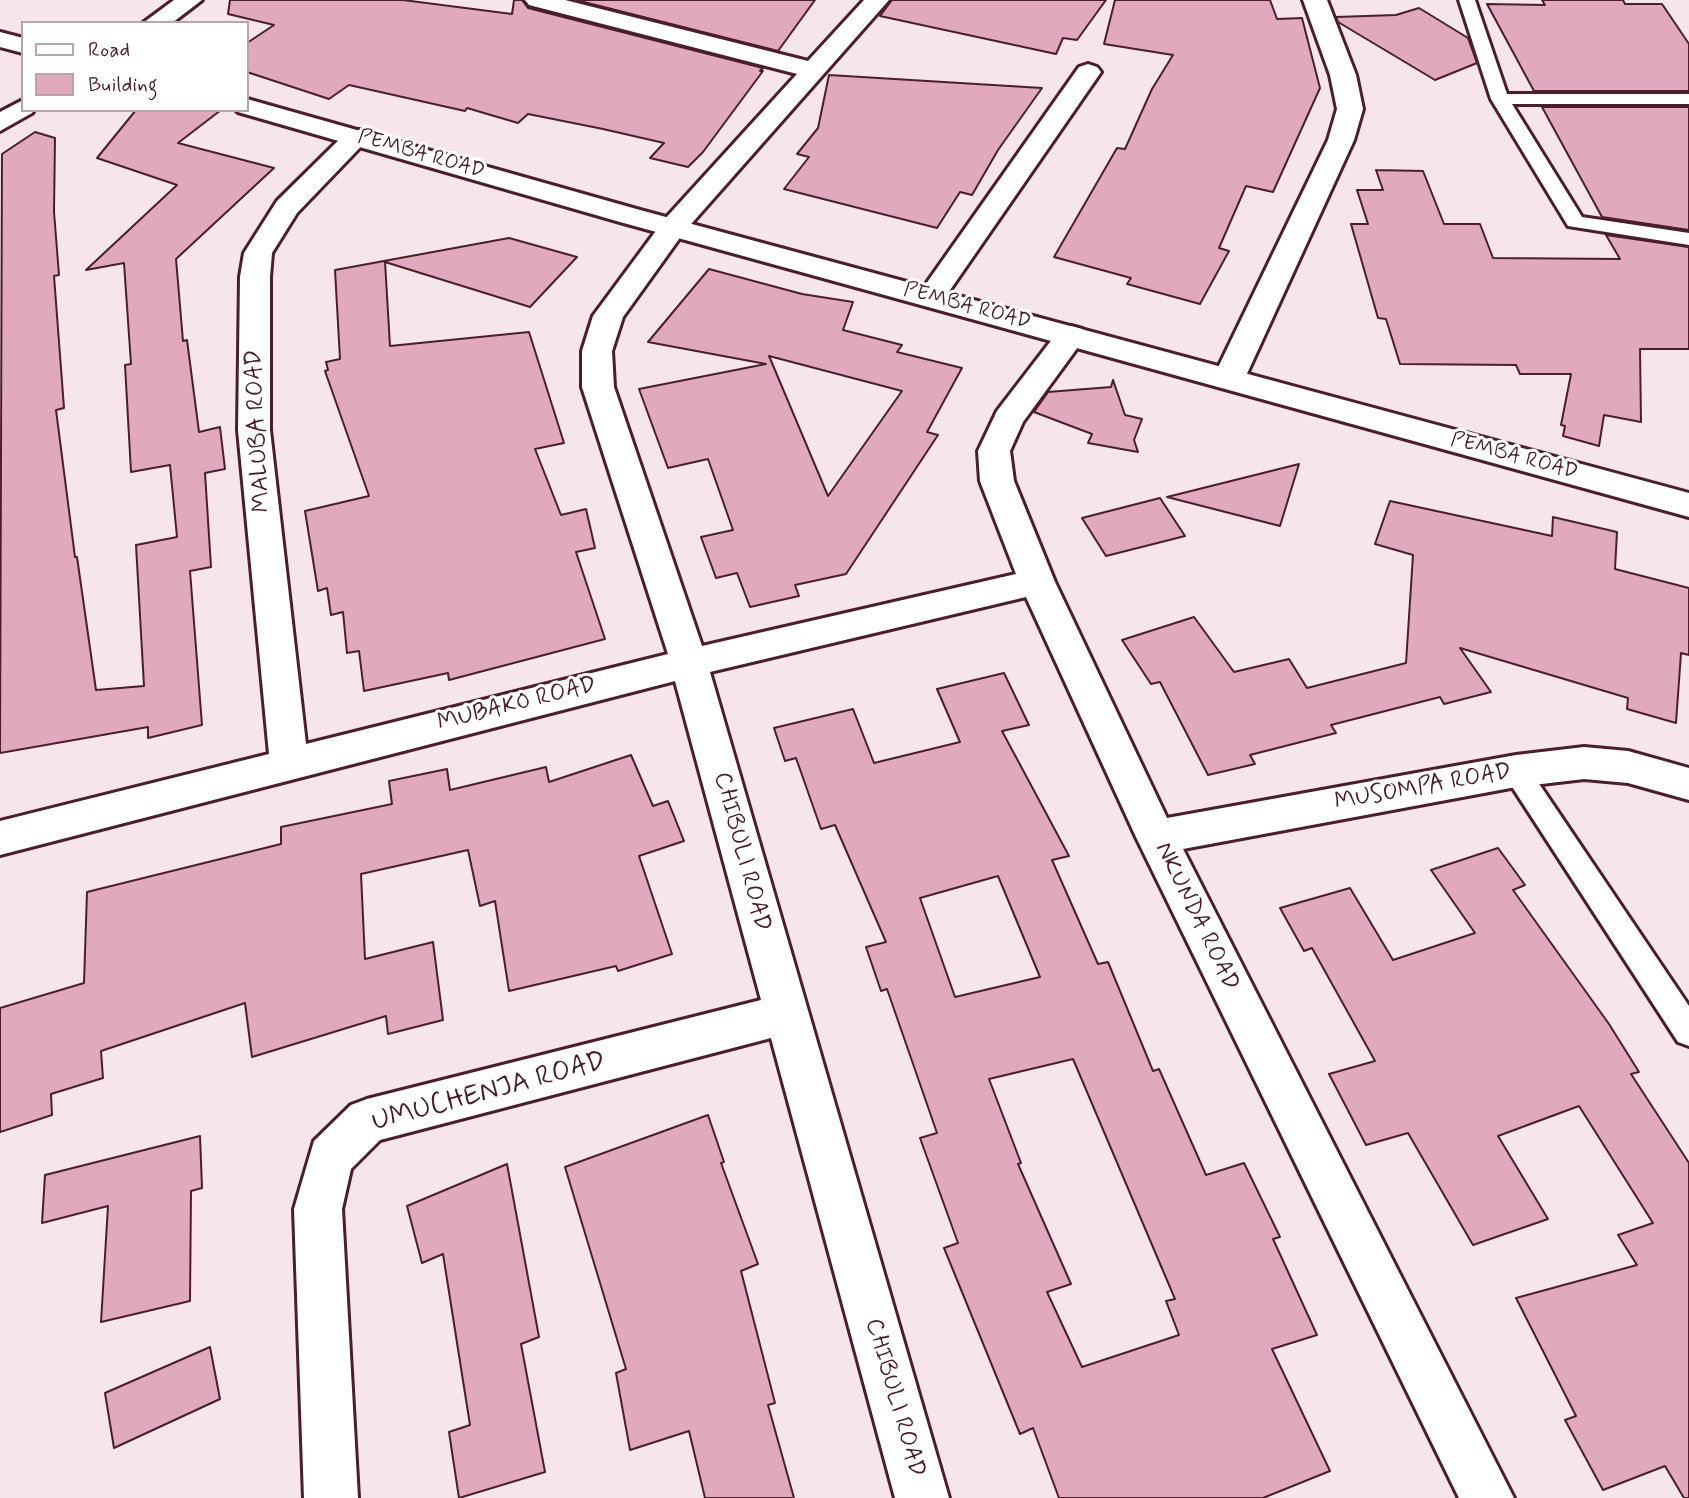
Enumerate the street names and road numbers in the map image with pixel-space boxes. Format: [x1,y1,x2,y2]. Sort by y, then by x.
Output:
street label: PEMBA ROAD [355,125,487,185]
street label: PEMBA ROAD [901,278,1033,336]
street label: MALUBA ROAD [240,349,278,513]
street label: PEMBA ROAD [1448,428,1580,486]
street label: MUBAKO ROAD [435,671,599,739]
street label: MUSOMPA ROAD [1332,758,1514,818]
street label: CHIBULI ROAD [706,769,776,935]
street label: NKUNDA ROAD [1148,838,1244,996]
street label: UMUCHENJA ROAD [368,1046,610,1140]
street label: CHIBULI ROAD [858,1315,930,1481]

